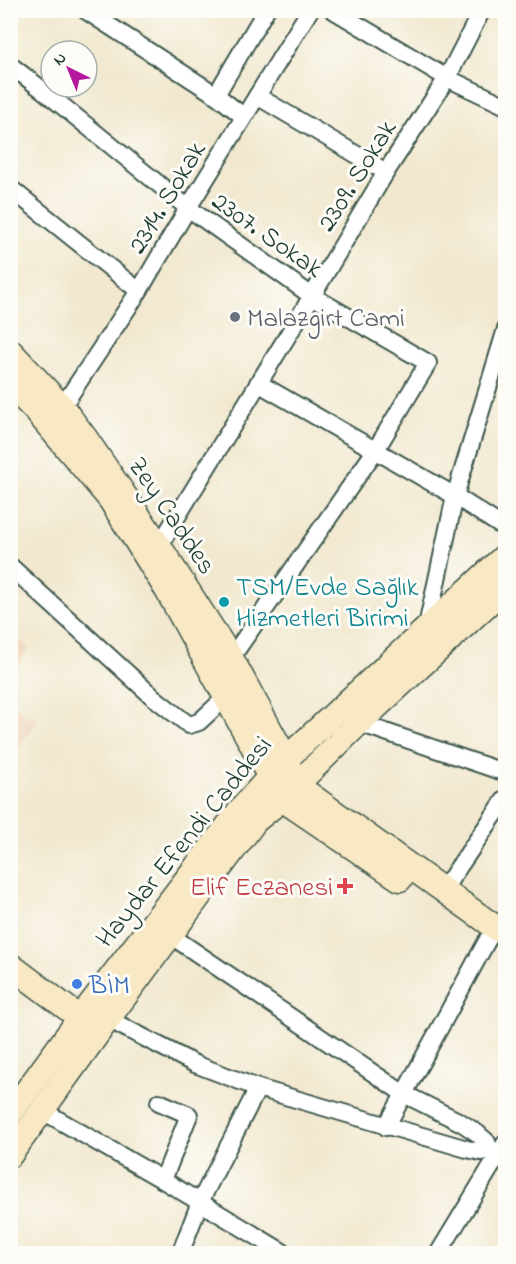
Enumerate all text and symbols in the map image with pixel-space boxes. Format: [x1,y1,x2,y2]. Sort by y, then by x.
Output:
north arrow [39,39,99,99]
text: N [48,47,72,72]
street label: 2309. Sokak [308,113,408,240]
street label: 2314. Sokak [119,134,217,262]
street label: 2307. Sokak [203,183,330,289]
place label: Malazgirt Cami [247,300,405,339]
marker: Malazgirt Cami [228,310,242,324]
street label: Zey Caddes [117,450,225,583]
place label: TSM/Evde Sağlık Hizmetleri Birimi [236,569,419,639]
marker: TSM/Evde Sağlık Hizmetleri Birimi [217,595,231,609]
street label: Haydar Efendi Caddesi [87,728,283,957]
place label: Elif Eczanesi [190,869,333,908]
marker: Elif Eczanesi [338,879,352,893]
place label: BİM [88,967,130,1006]
marker: BİM [70,977,84,991]

